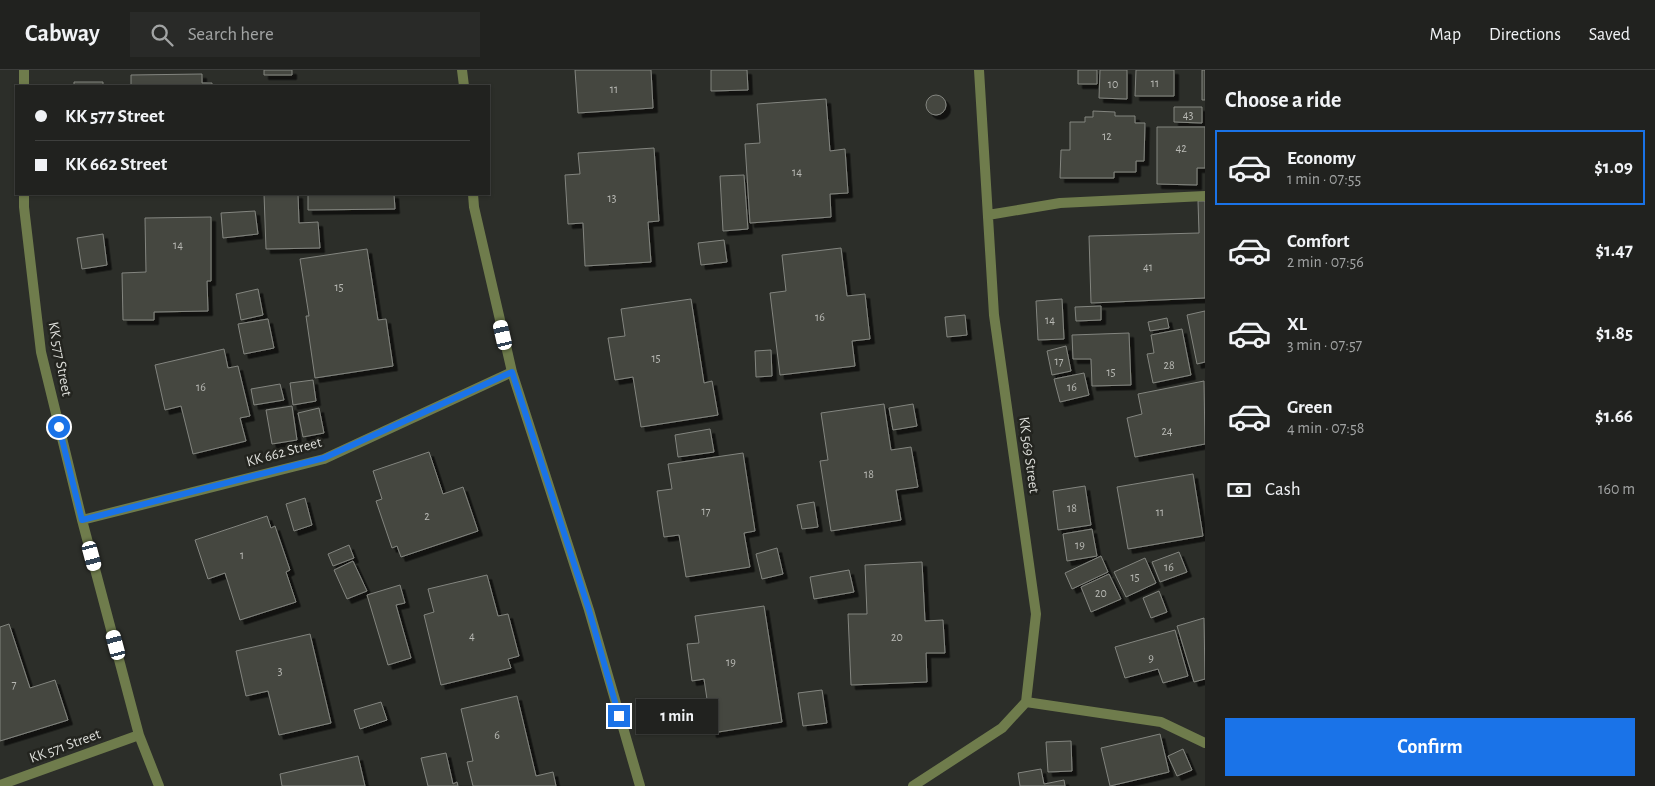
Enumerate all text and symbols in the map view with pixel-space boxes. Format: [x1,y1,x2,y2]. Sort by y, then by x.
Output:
search box [130,12,480,57]
icon: search [148,21,176,49]
text: Cabway [25,22,100,46]
text: Search here [188,25,274,44]
text: Map [1430,26,1461,44]
text: Directions [1489,26,1561,44]
text: Saved [1589,26,1630,44]
house number: 11 [1151,77,1159,89]
house number: 10 [1108,78,1118,90]
house number: 11 [610,83,618,95]
text: Choose a ride [1225,89,1341,111]
text: KK 577 Street [65,107,164,126]
house number: 43 [1183,109,1193,121]
house number: 12 [1102,130,1112,142]
house number: 42 [1175,142,1187,154]
icon: car [1227,145,1272,190]
text: Economy [1287,149,1356,168]
text: KK 662 Street [65,155,167,174]
text: $1.09 [1594,158,1633,177]
house number: 14 [792,166,802,178]
text: 1 min · 07:55 [1287,171,1361,187]
house number: 13 [607,192,617,204]
icon: car [1227,228,1272,273]
text: Comfort [1287,232,1349,251]
house number: 14 [173,239,183,251]
text: $1.47 [1595,241,1633,260]
text: 2 min · 07:56 [1287,254,1364,270]
house number: 41 [1143,261,1153,273]
house number: 15 [334,281,344,293]
house number: 16 [815,311,825,323]
icon: car [1227,311,1272,356]
house number: 14 [1045,314,1055,326]
text: XL [1287,315,1307,334]
car [492,319,513,351]
street label: KK 577 Street [45,321,75,398]
text: $1.85 [1596,324,1633,343]
text: 3 min · 07:57 [1287,337,1362,353]
house number: 15 [651,352,661,364]
house number: 17 [1054,355,1064,367]
house number: 28 [1163,359,1175,371]
house number: 15 [1106,366,1116,378]
house number: 16 [196,381,206,393]
house number: 16 [1067,381,1077,393]
icon: car [1227,394,1272,439]
text: Green [1287,398,1333,417]
text: $1.66 [1595,407,1633,426]
route start [48,416,70,438]
street label: KK 569 Street [1016,416,1042,494]
text: 4 min · 07:58 [1287,420,1364,436]
house number: 24 [1161,425,1173,437]
street label: KK 662 Street [245,435,324,469]
house number: 18 [864,468,874,480]
icon: cash [1225,476,1253,504]
text: Cash [1265,480,1301,499]
text: 160 m [1598,481,1635,497]
house number: 18 [1067,502,1077,514]
house number: 17 [701,505,711,517]
house number: 11 [1156,506,1164,518]
house number: 2 [424,510,430,522]
house number: 19 [1075,539,1085,551]
car [80,540,103,572]
house number: 1 [240,549,244,561]
house number: 16 [1164,561,1174,573]
house number: 15 [1130,571,1140,583]
house number: 20 [1095,587,1107,599]
car [104,629,127,661]
house number: 4 [469,630,475,642]
house number: 20 [891,631,903,643]
house number: 9 [1148,652,1154,664]
house number: 19 [726,656,736,668]
house number: 3 [278,665,283,677]
house number: 7 [11,678,17,690]
callout: 1 min [636,698,719,734]
route end [608,705,630,727]
text: 1 min [660,708,694,724]
button: Confirm [1225,718,1635,776]
street label: KK 571 Street [27,726,103,766]
house number: 6 [494,729,500,741]

